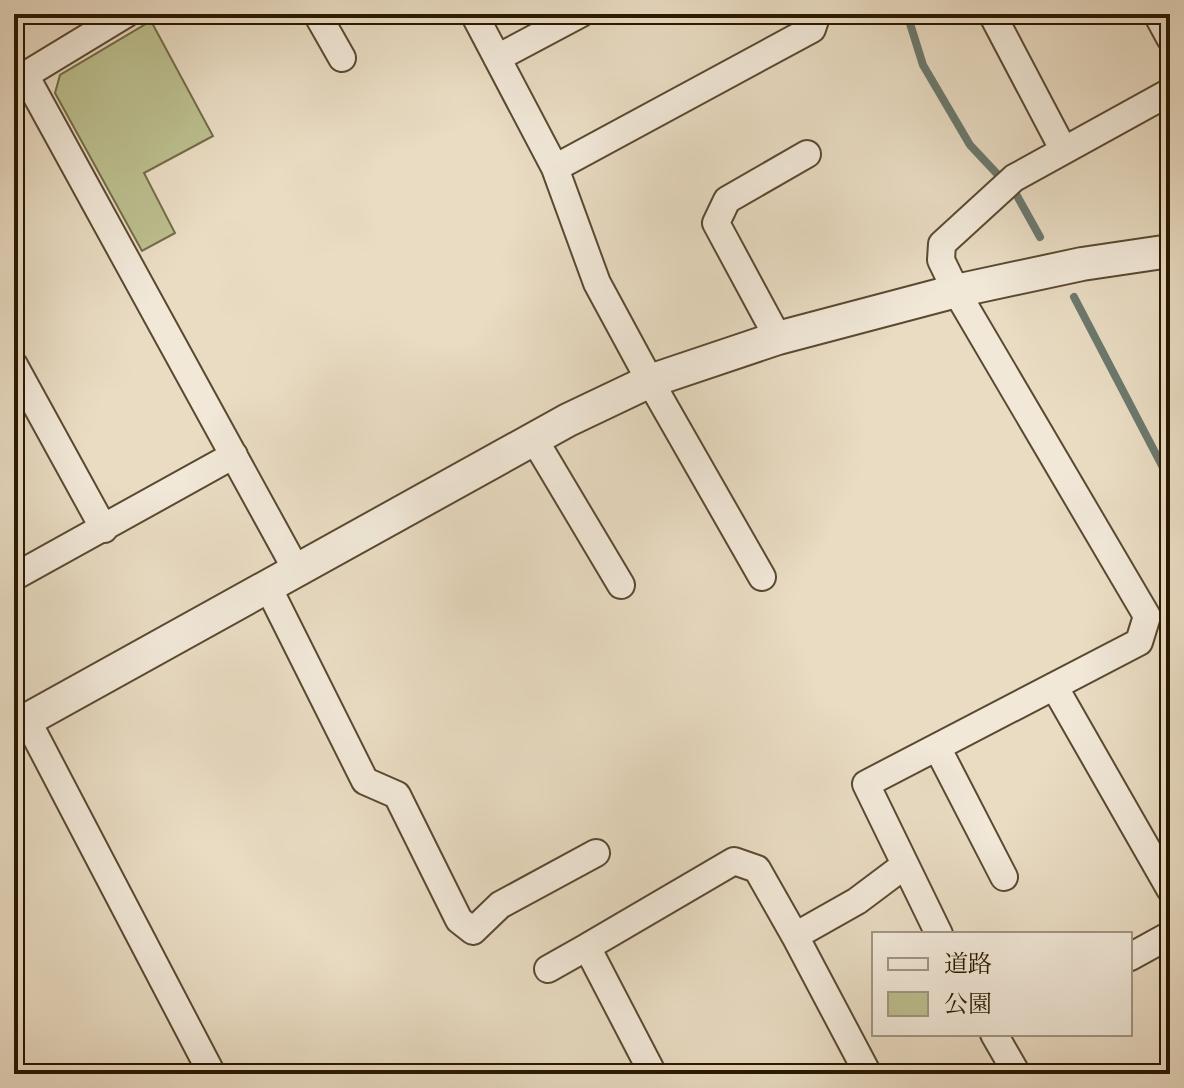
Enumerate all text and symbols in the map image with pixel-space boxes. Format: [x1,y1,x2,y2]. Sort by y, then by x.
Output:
legend [872,932,1132,1036]
text: 道路 [944,949,992,983]
text: 公園 [944,989,992,1023]

